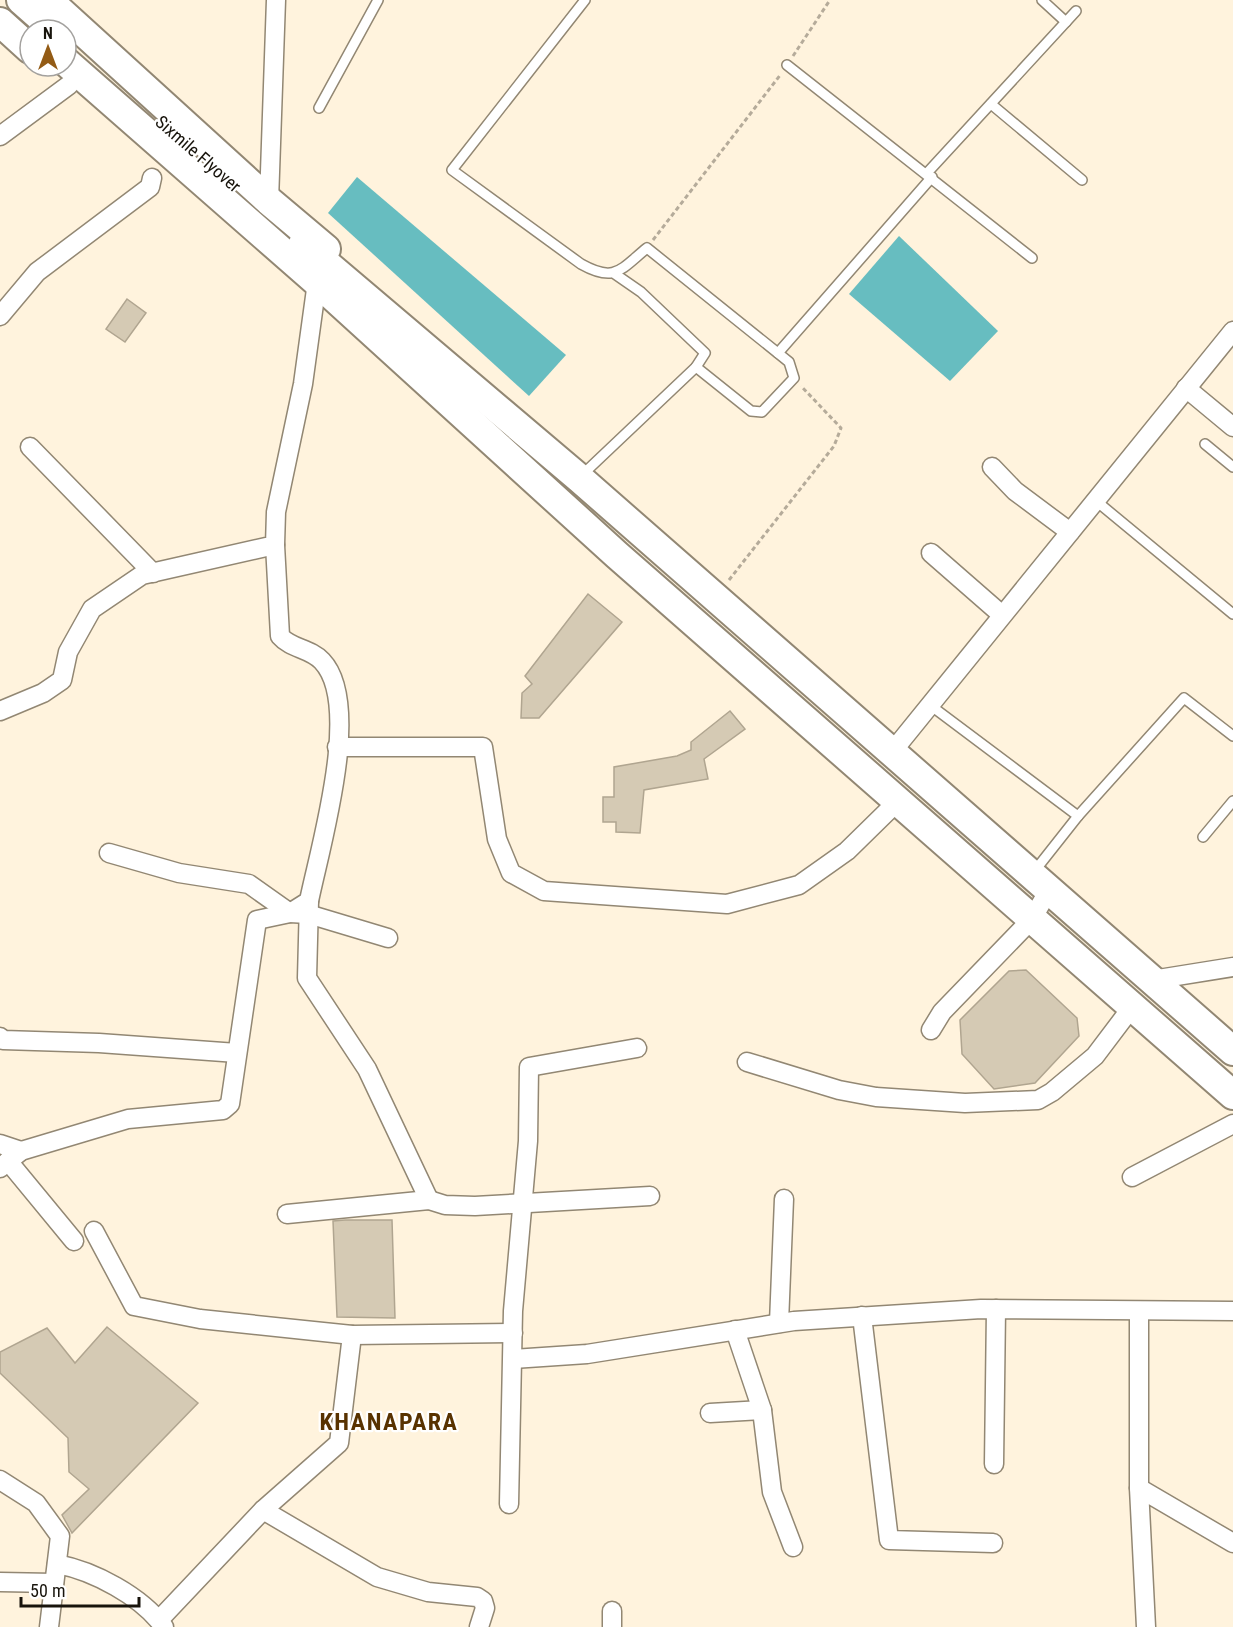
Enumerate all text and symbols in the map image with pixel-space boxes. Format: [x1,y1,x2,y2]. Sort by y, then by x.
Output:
north arrow [18,18,78,78]
text: N [43,24,53,43]
street label: Sixmile Flyover [151,111,246,197]
district label: KHANAPARA [320,1408,458,1436]
scale bar [21,1570,140,1608]
text: 50 m [30,1580,65,1601]

